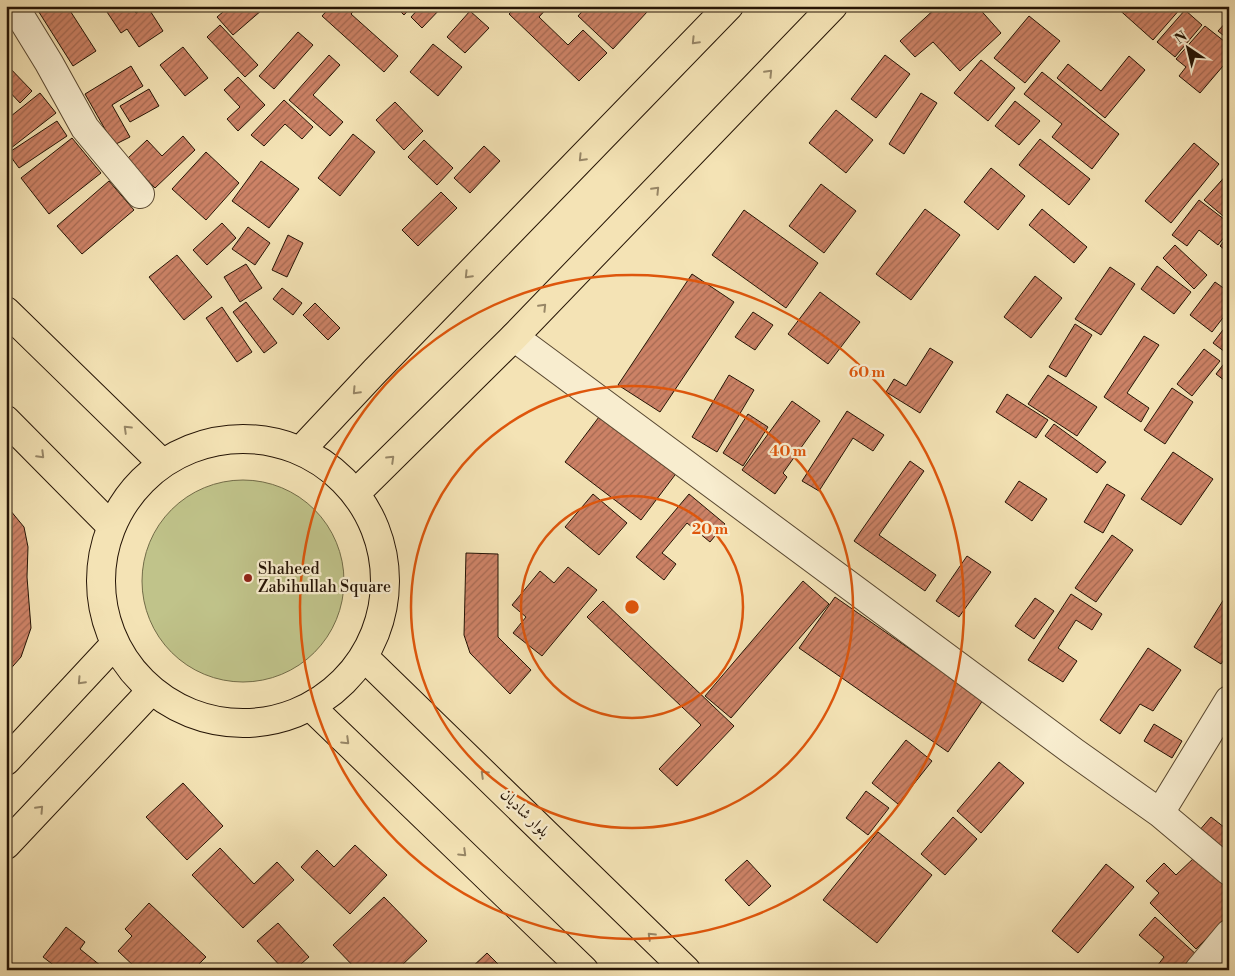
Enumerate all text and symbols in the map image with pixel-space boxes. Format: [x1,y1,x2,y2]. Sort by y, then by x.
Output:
north arrow [1162,22,1212,72]
text: N [1171,28,1191,49]
one-way arrow [692,36,701,45]
one-way arrow [763,70,772,79]
one-way arrow [578,152,587,161]
one-way arrow [650,187,659,196]
one-way arrow [465,269,474,278]
one-way arrow [537,304,546,313]
text: 60 m [849,363,886,382]
one-way arrow [353,386,362,395]
one-way arrow [123,426,132,435]
text: 40 m [769,442,807,461]
one-way arrow [35,449,44,458]
one-way arrow [385,455,394,464]
text: 20 m [692,520,729,539]
place label: Shaheed Zabihullah Square [258,559,391,597]
marker: Shaheed Zabihullah Square [242,572,254,584]
centre of rings [623,598,641,616]
one-way arrow [78,675,87,684]
one-way arrow [340,735,349,744]
one-way arrow [481,771,490,780]
street label: بلوار شادیان [496,785,554,841]
one-way arrow [34,806,43,815]
one-way arrow [458,847,467,856]
one-way arrow [648,933,657,942]

